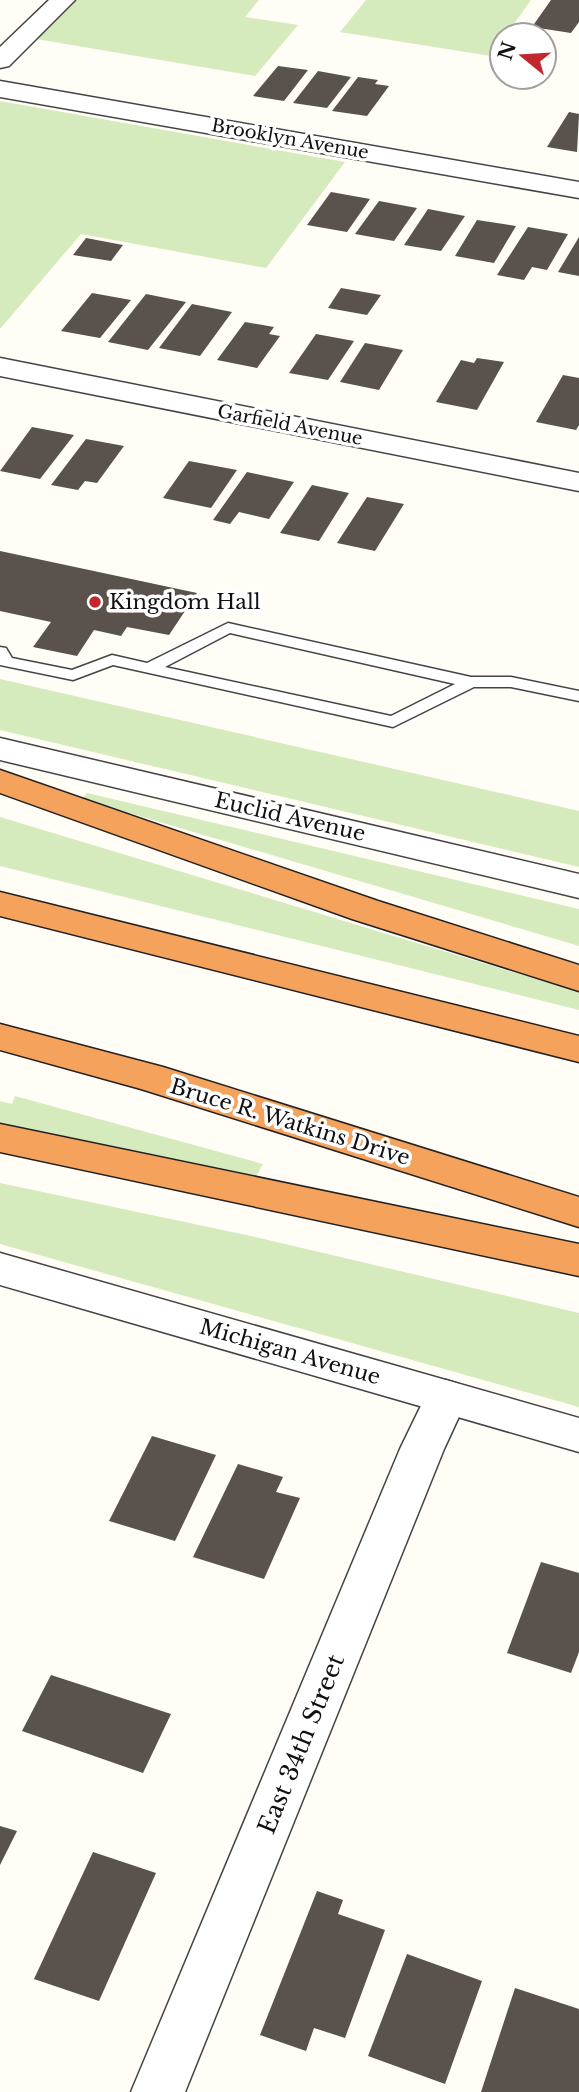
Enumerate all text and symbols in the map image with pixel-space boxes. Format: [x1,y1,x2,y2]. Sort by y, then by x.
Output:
north arrow [488,21,558,91]
text: N [494,39,521,63]
street label: Brooklyn Avenue [210,114,370,164]
street label: Garfield Avenue [216,400,364,450]
place label: Kingdom Hall [109,589,261,615]
marker: Kingdom Hall [87,594,103,610]
street label: Euclid Avenue [212,787,368,847]
street label: Bruce R. Watkins Drive [167,1073,413,1171]
street label: Michigan Avenue [197,1314,383,1390]
street label: East 34th Street [252,1650,350,1838]

